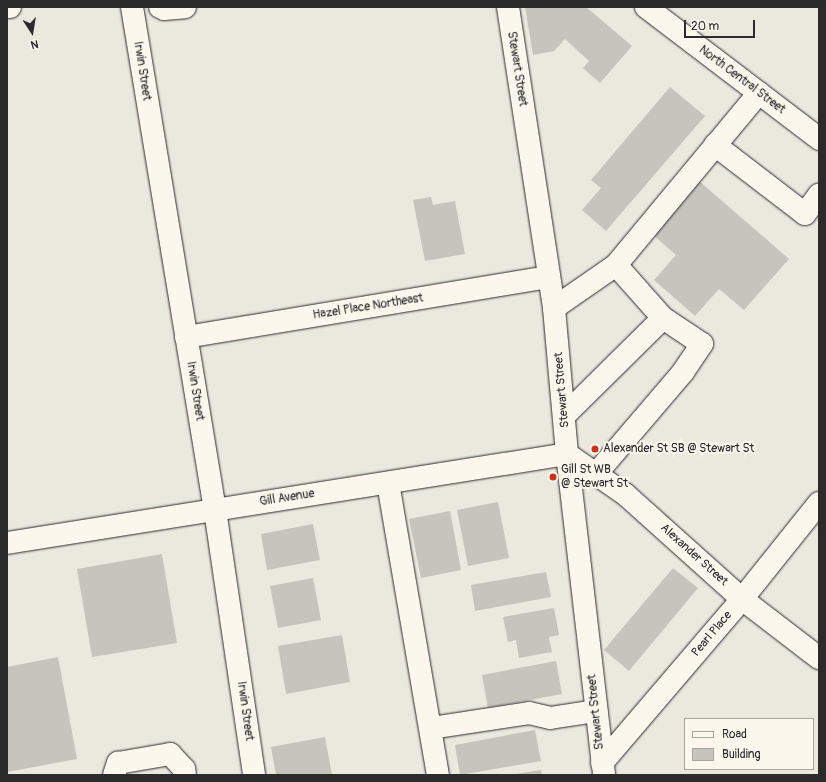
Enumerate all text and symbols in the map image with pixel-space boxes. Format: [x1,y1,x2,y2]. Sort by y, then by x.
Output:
north arrow [12,12,52,52]
scale bar [686,12,757,38]
text: 20 m [691,19,719,34]
street label: Stewart Street [504,30,530,108]
text: N [30,37,40,51]
street label: Irwin Street [130,40,154,102]
street label: North Central Street [696,43,788,117]
street label: Hazel Place Northeast [312,291,424,323]
street label: Stewart Street [552,352,572,428]
street label: Irwin Street [183,360,207,422]
place label: Alexander St SB @ Stewart St [603,442,754,456]
marker: Alexander St SB @ Stewart St [590,444,600,454]
place label: Gill St WB @ Stewart St [561,463,628,491]
marker: Gill St WB @ Stewart St [548,472,558,482]
street label: Gill Avenue [259,487,315,509]
street label: Alexander Street [657,521,731,589]
street label: Pearl Place [689,608,735,660]
street label: Stewart Street [585,674,607,750]
street label: Irwin Street [234,680,256,742]
legend [684,718,814,770]
text: Road [722,727,747,742]
text: Building [722,747,761,762]

